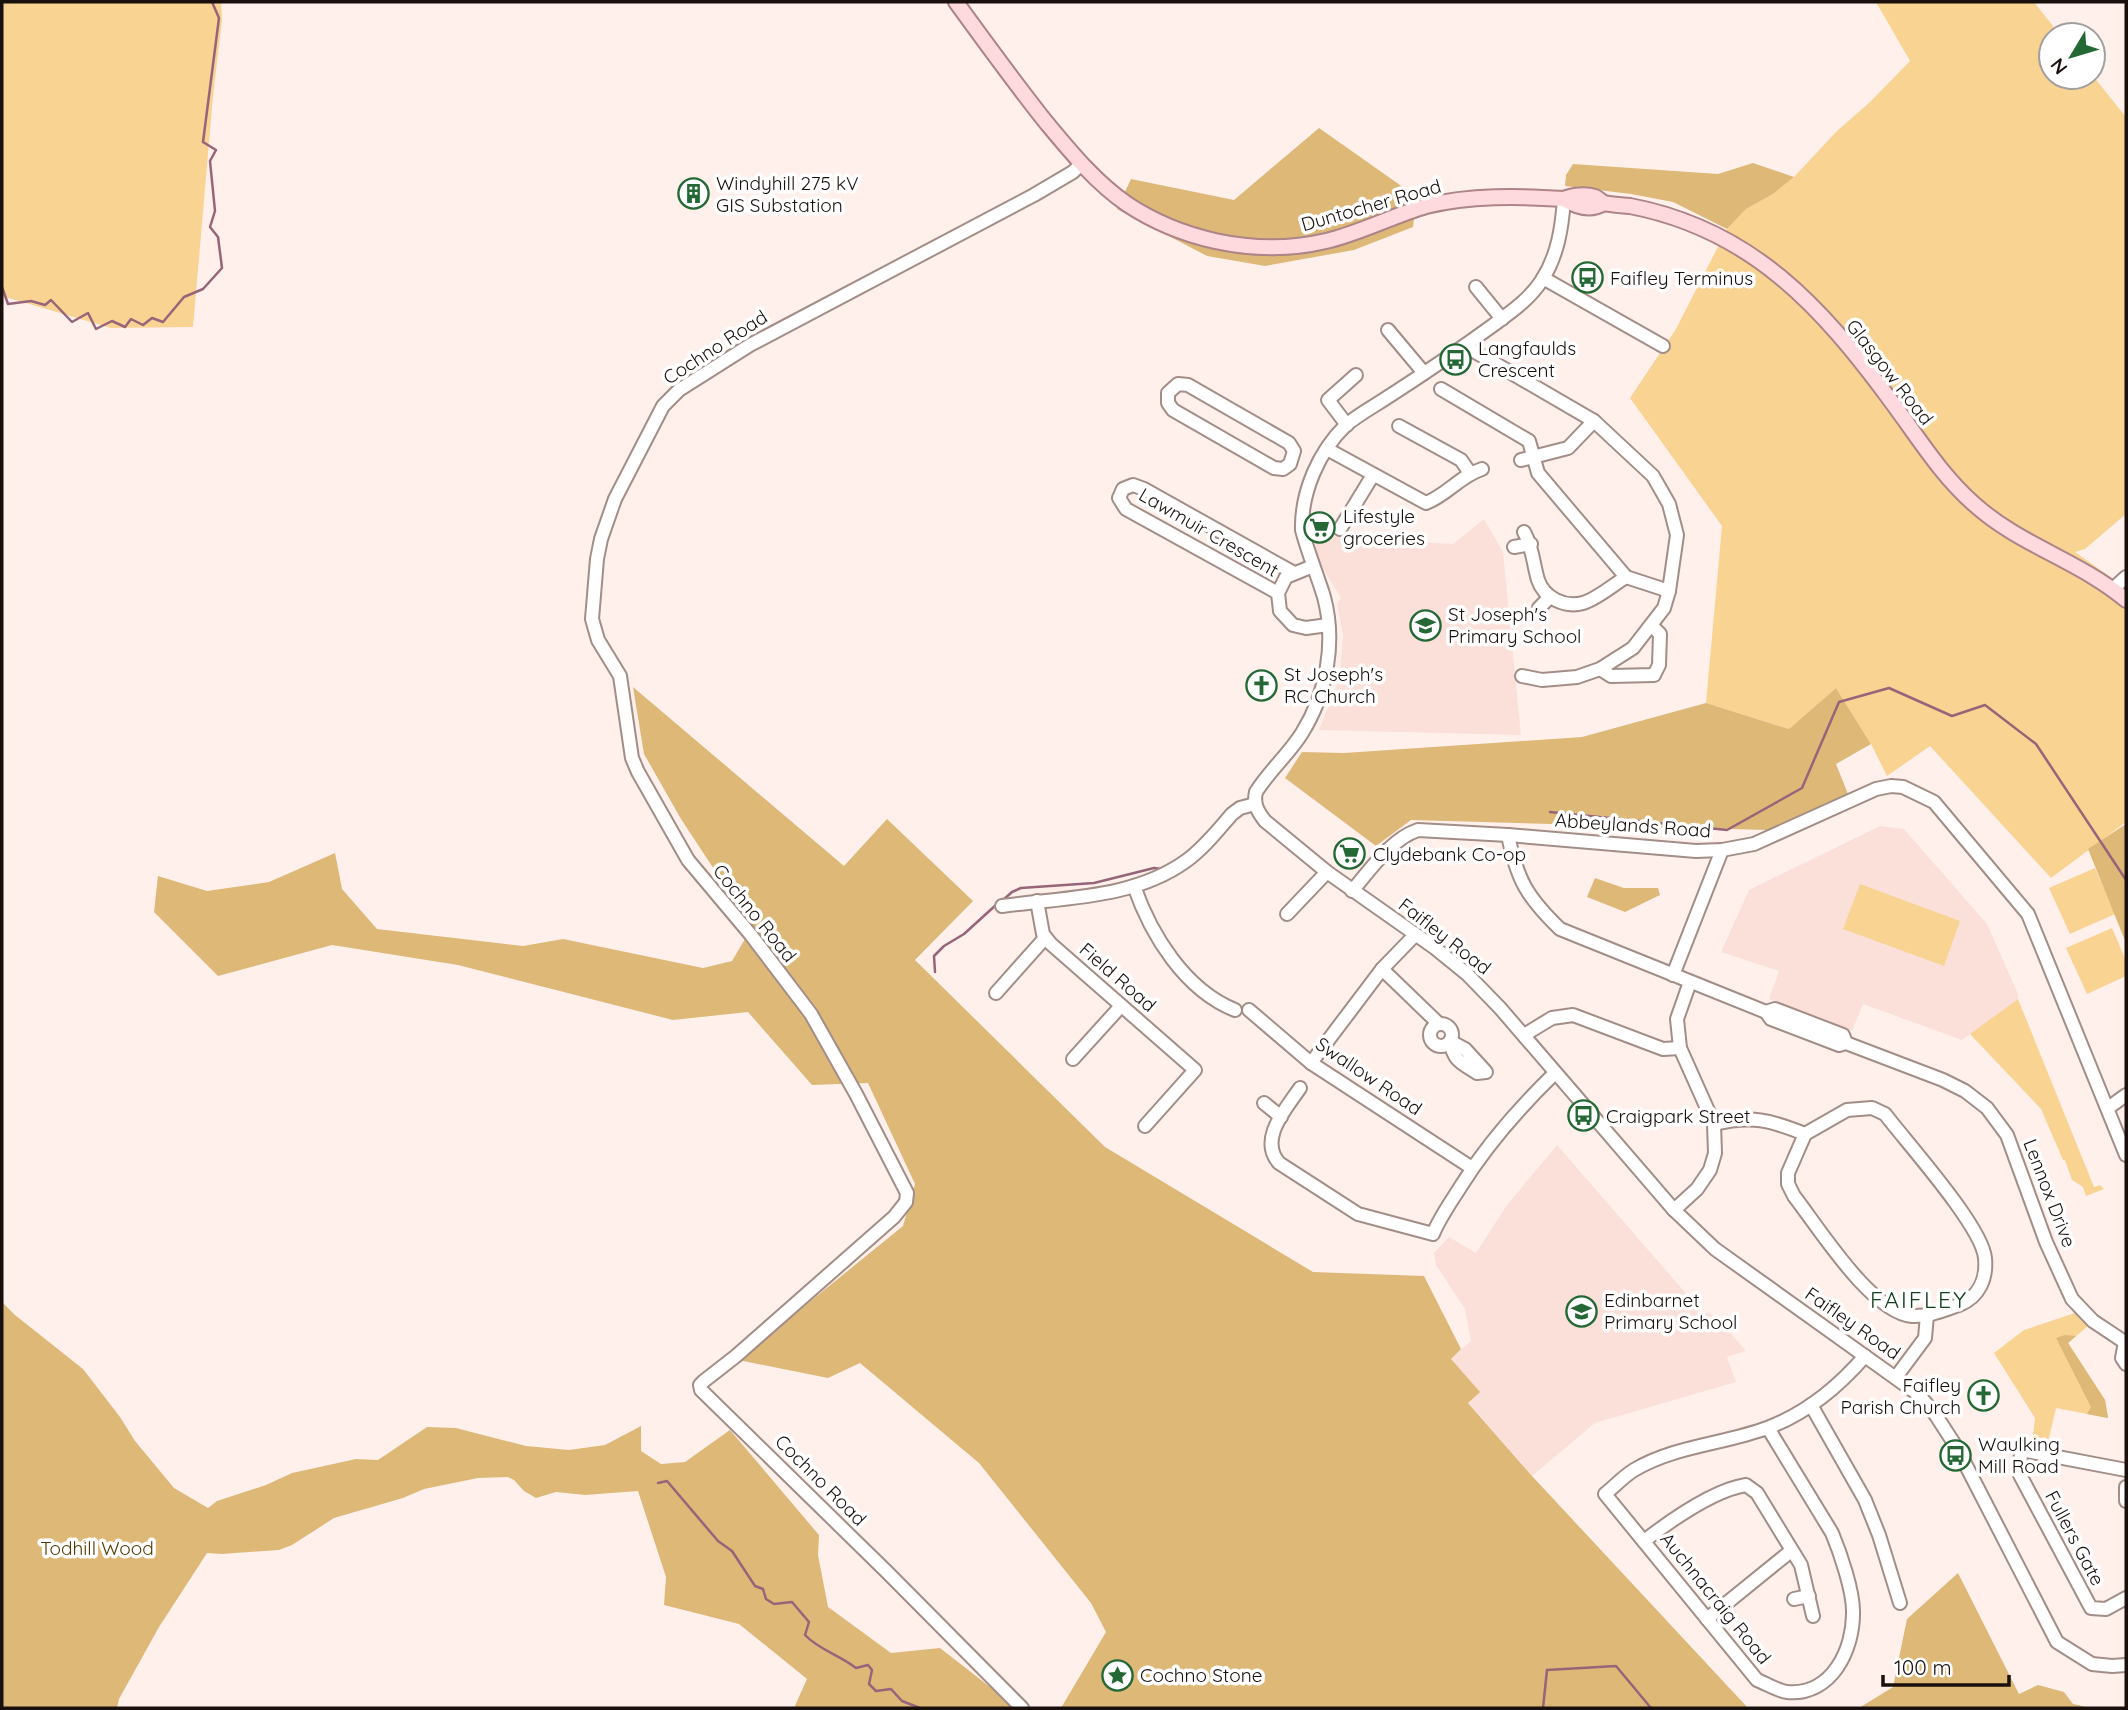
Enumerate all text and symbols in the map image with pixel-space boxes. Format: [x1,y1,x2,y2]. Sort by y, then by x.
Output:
north arrow [2037,21,2107,91]
text: N [2045,54,2072,79]
place label: Windyhill 275 kV GIS Substation [716,171,859,217]
street label: Duntocher Road [1298,174,1444,236]
building icon: Windyhill 275 kV GIS Substation [676,177,710,211]
bus stop icon: Faifley Terminus [1570,261,1604,295]
place label: Faifley Terminus [1610,266,1753,290]
street label: Cochno Road [658,304,772,390]
street label: Glasgow Road [1841,314,1939,430]
place label: Langfaulds Crescent [1478,336,1576,382]
bus stop icon: Langfaulds Crescent [1438,342,1472,376]
street label: Lawmuir Crescent [1135,482,1283,582]
place label: Lifestyle groceries [1343,504,1425,550]
supermarket icon: Lifestyle groceries [1303,510,1337,544]
place label: St Joseph's Primary School [1448,602,1581,648]
school or university icon: St Joseph's Primary School [1408,608,1442,642]
place label: St Joseph's RC Church [1284,662,1383,708]
church icon: St Joseph's RC Church [1244,668,1278,702]
street label: Abbeylands Road [1554,808,1712,842]
supermarket icon: Clydebank Co-op [1333,837,1367,871]
place label: Clydebank Co-op [1373,842,1526,866]
street label: Cochno Road [708,859,802,967]
street label: Faifley Road [1394,892,1496,980]
street label: Field Road [1075,937,1161,1017]
street label: Swallow Road [1311,1032,1427,1120]
bus stop icon: Craigpark Street [1566,1099,1600,1133]
place label: Craigpark Street [1606,1104,1751,1128]
street label: Lennox Drive [2018,1135,2082,1251]
street label: Faifley Road [1801,1281,1905,1365]
district label: FAIFLEY [1870,1285,1968,1314]
place label: Edinbarnet Primary School [1604,1288,1737,1334]
school or university icon: Edinbarnet Primary School [1564,1294,1598,1328]
place label: Faifley Parish Church [1840,1373,1961,1419]
church icon: Faifley Parish Church [1967,1379,2001,1413]
street label: Cochno Road [770,1429,872,1531]
place label: Waulking Mill Road [1978,1432,2060,1478]
bus stop icon: Waulking Mill Road [1938,1438,1972,1472]
street label: Fullers Gate [2040,1486,2110,1590]
street label: Auchnacraig Road [1655,1527,1777,1669]
park label: Todhill Wood [40,1536,154,1560]
scale bar [1883,1644,2009,1688]
text: 100 m [1894,1654,1952,1680]
place icon: Cochno Stone [1100,1658,1134,1692]
place label: Cochno Stone [1140,1663,1262,1687]

